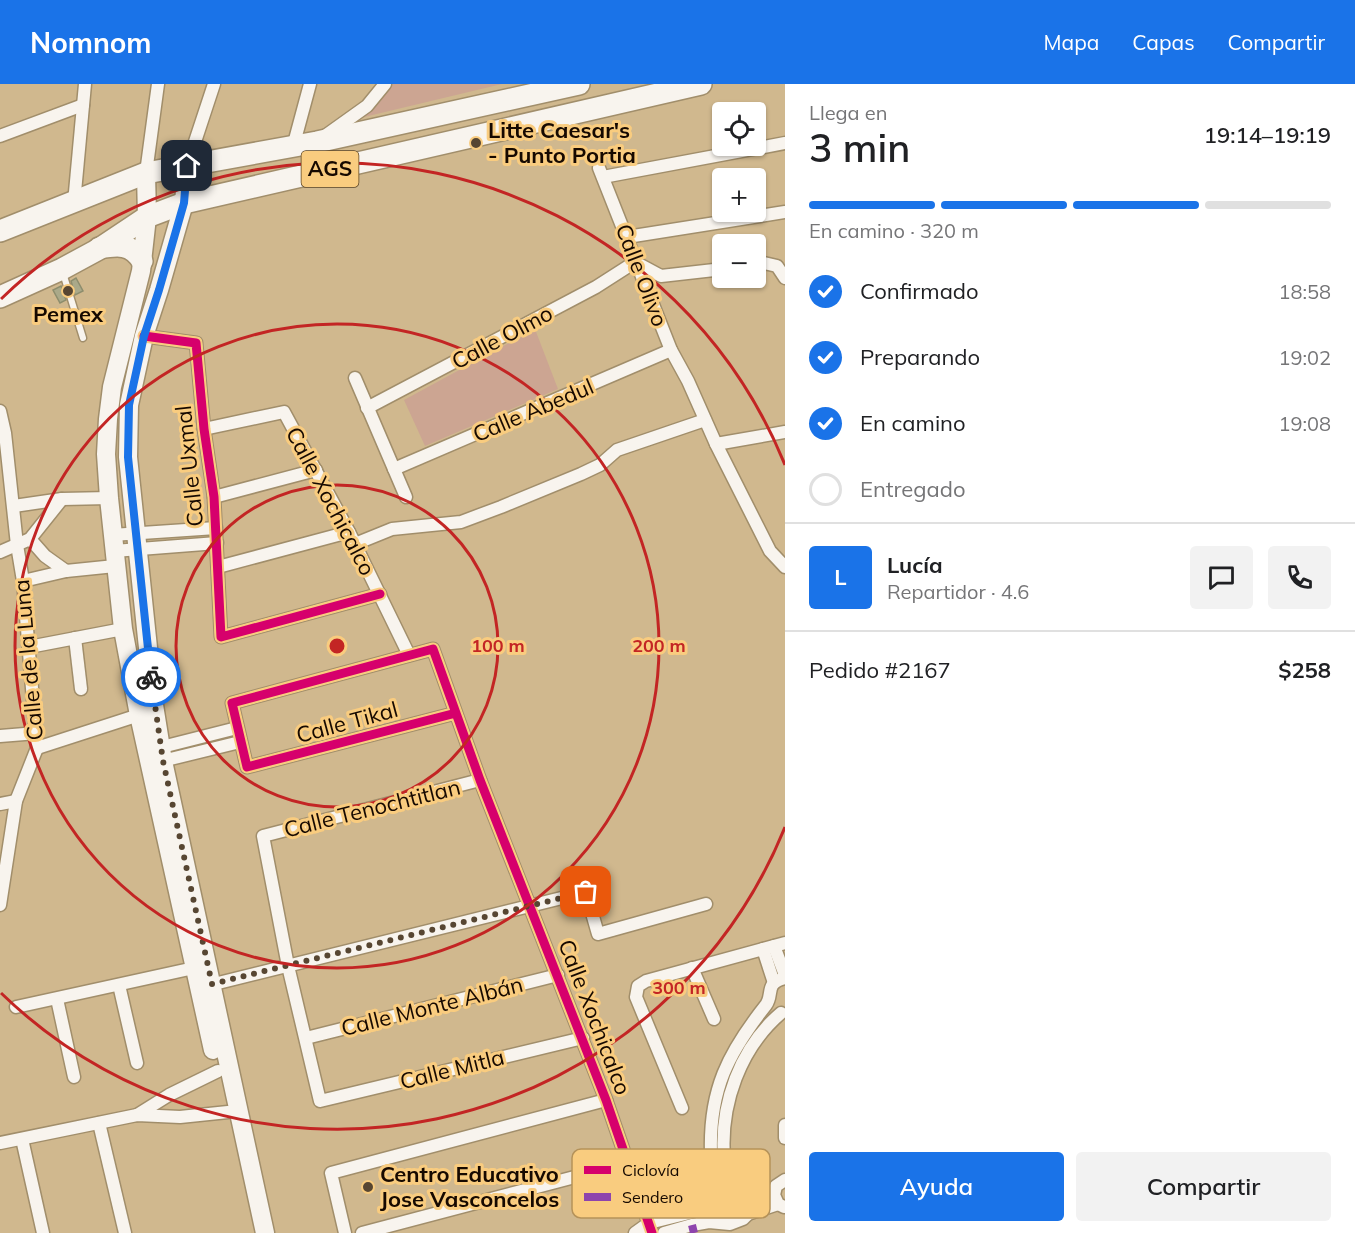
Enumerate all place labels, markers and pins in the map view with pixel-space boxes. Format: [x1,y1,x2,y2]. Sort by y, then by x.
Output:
place label: Litte Caesar's - Punto Portia [488,116,636,169]
marker: Litte Caesar's - Punto Portia [469,136,483,150]
pin [161,140,212,191]
marker: Pemex [61,284,75,298]
place label: Pemex [33,300,104,328]
centre of rings [327,636,347,656]
pin [560,866,611,917]
place label: Centro Educativo Jose Vasconcelos [380,1160,559,1213]
marker: Centro Educativo Jose Vasconcelos [361,1180,375,1194]

